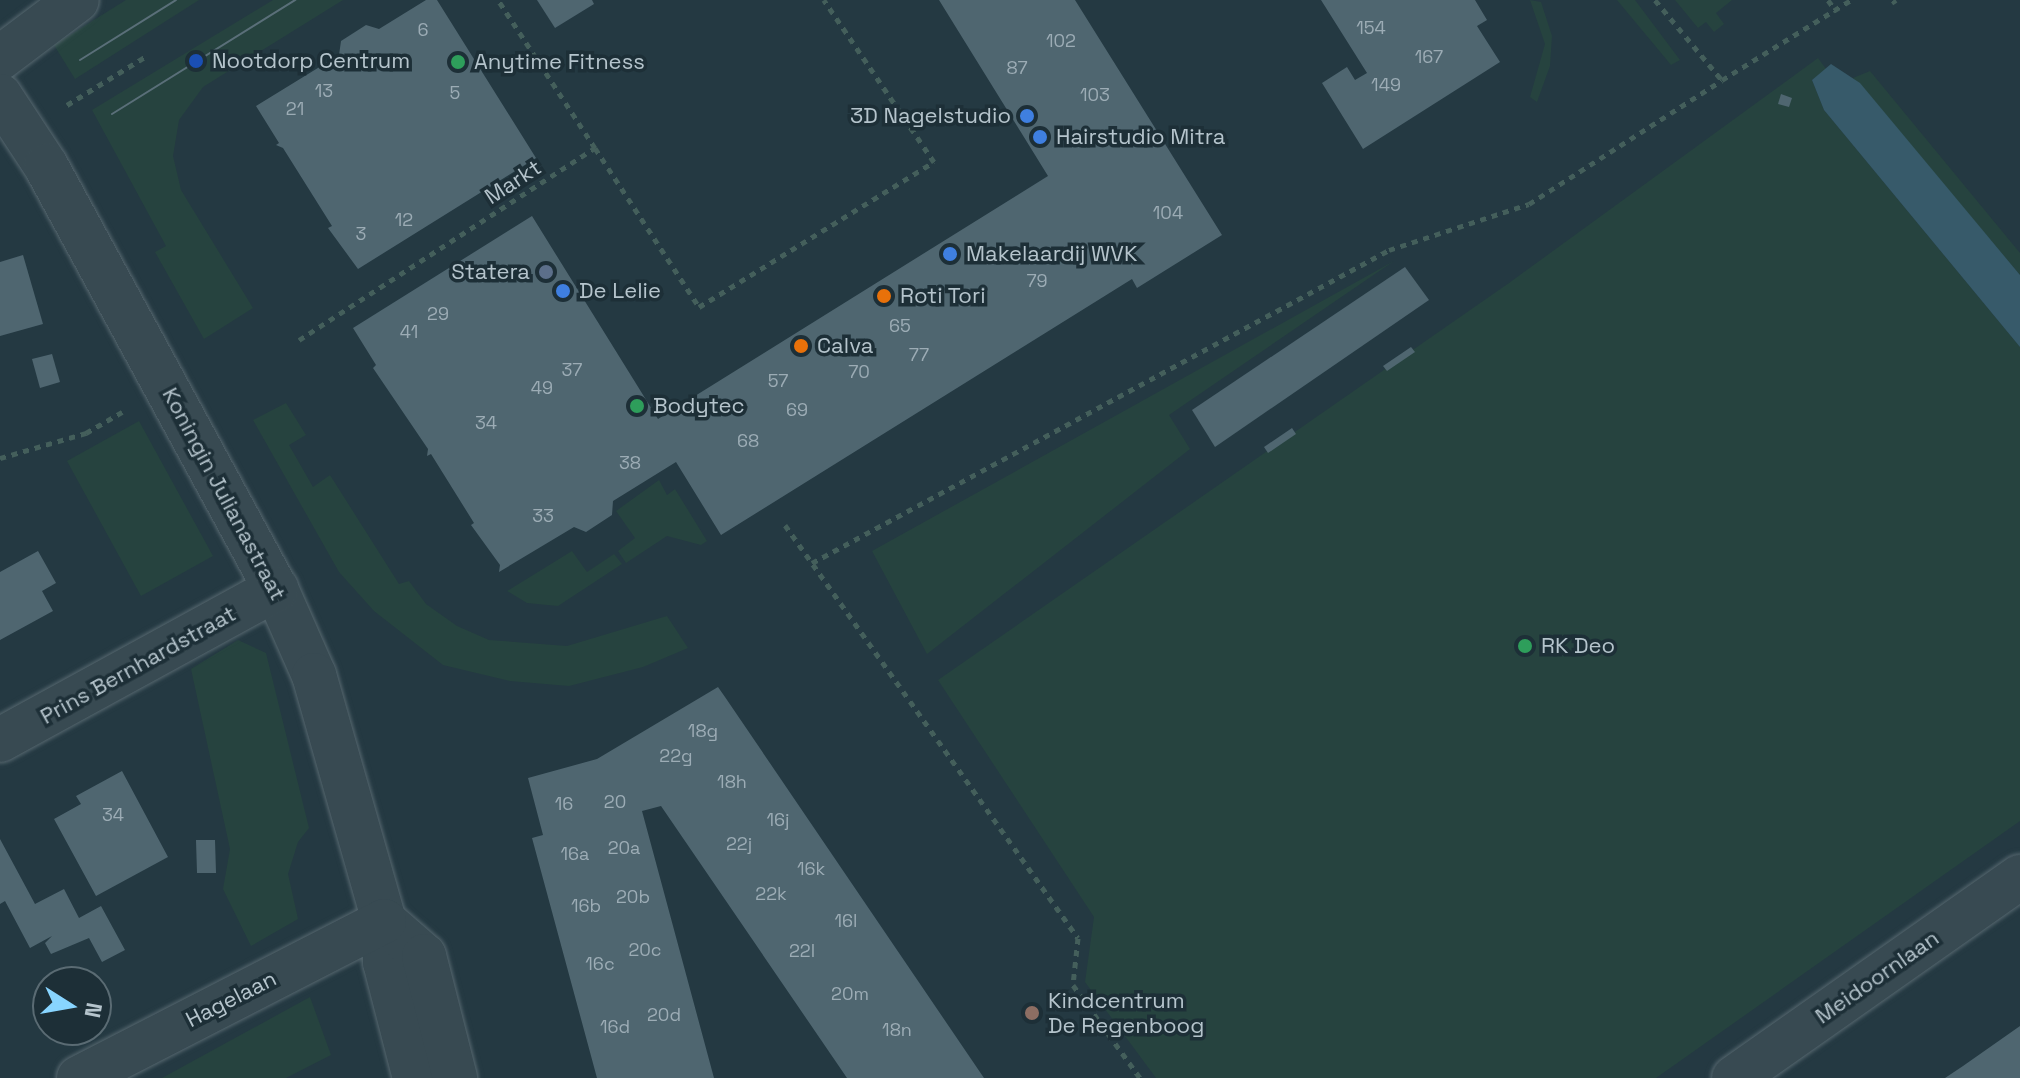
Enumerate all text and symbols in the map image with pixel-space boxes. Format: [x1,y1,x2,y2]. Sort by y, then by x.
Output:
house number: 154 [1356,17,1386,39]
house number: 6 [417,19,429,41]
house number: 102 [1046,30,1076,52]
house number: 167 [1415,46,1443,68]
place label: Nootdorp Centrum [212,48,410,74]
place label: Anytime Fitness [474,49,645,75]
marker: Nootdorp Centrum [187,52,205,70]
marker: Anytime Fitness [449,53,467,71]
house number: 87 [1006,57,1028,79]
house number: 149 [1371,74,1401,96]
house number: 13 [315,80,333,102]
house number: 5 [450,82,460,104]
house number: 103 [1080,84,1110,106]
house number: 21 [286,98,304,120]
place label: 3D Nagelstudio [850,103,1011,129]
marker: 3D Nagelstudio [1018,107,1036,125]
place label: Hairstudio Mitra [1056,124,1225,150]
marker: Hairstudio Mitra [1031,128,1049,146]
street label: Markt [480,154,546,210]
house number: 104 [1153,202,1183,224]
house number: 12 [395,209,413,231]
house number: 3 [356,223,366,245]
place label: Makelaardij WVK [966,241,1137,267]
marker: Makelaardij WVK [941,245,959,263]
place label: Statera [451,259,530,285]
marker: Statera [537,263,555,281]
house number: 79 [1026,270,1048,292]
place label: De Lelie [579,278,661,304]
marker: De Lelie [554,282,572,300]
place label: Roti Tori [900,283,986,309]
marker: Roti Tori [875,287,893,305]
house number: 29 [427,303,449,325]
house number: 65 [889,315,911,337]
house number: 41 [400,321,418,343]
place label: Calva [817,333,873,359]
marker: Calva [792,337,810,355]
house number: 77 [909,344,929,366]
house number: 37 [561,359,583,381]
house number: 70 [848,361,870,383]
house number: 57 [768,370,788,392]
house number: 49 [531,377,553,399]
street label: Koningin Julianastraat [157,383,291,605]
place label: Bodytec [653,393,745,419]
marker: Bodytec [628,397,646,415]
house number: 69 [786,399,808,421]
house number: 34 [475,412,497,434]
house number: 68 [737,430,759,452]
house number: 38 [619,452,641,474]
house number: 33 [532,505,554,527]
street label: Prins Bernhardstraat [36,600,240,730]
place label: RK Deo [1541,633,1615,659]
marker: RK Deo [1516,637,1534,655]
house number: 18g [688,720,718,742]
house number: 22g [659,745,693,767]
house number: 18h [717,771,747,793]
house number: 20 [604,791,626,813]
house number: 16 [555,793,573,815]
house number: 34 [102,804,124,826]
house number: 16j [767,809,789,831]
house number: 22j [726,833,752,855]
house number: 20a [608,837,640,859]
house number: 16a [561,843,589,865]
house number: 16k [797,858,825,880]
house number: 22k [755,883,787,905]
house number: 20b [616,886,650,908]
house number: 16b [571,895,601,917]
house number: 16l [835,910,857,932]
street label: Meidoornlaan [1810,925,1944,1029]
house number: 20c [628,939,662,961]
house number: 22l [789,940,815,962]
house number: 16c [585,953,615,975]
street label: Hagelaan [181,965,281,1033]
north arrow [32,966,112,1046]
house number: 20m [831,983,869,1005]
place label: Kindcentrum De Regenboog [1048,987,1204,1038]
text: N [78,1000,109,1020]
house number: 20d [647,1004,681,1026]
marker: Kindcentrum De Regenboog [1023,1004,1041,1022]
house number: 16d [600,1016,630,1038]
house number: 18n [882,1019,912,1041]

